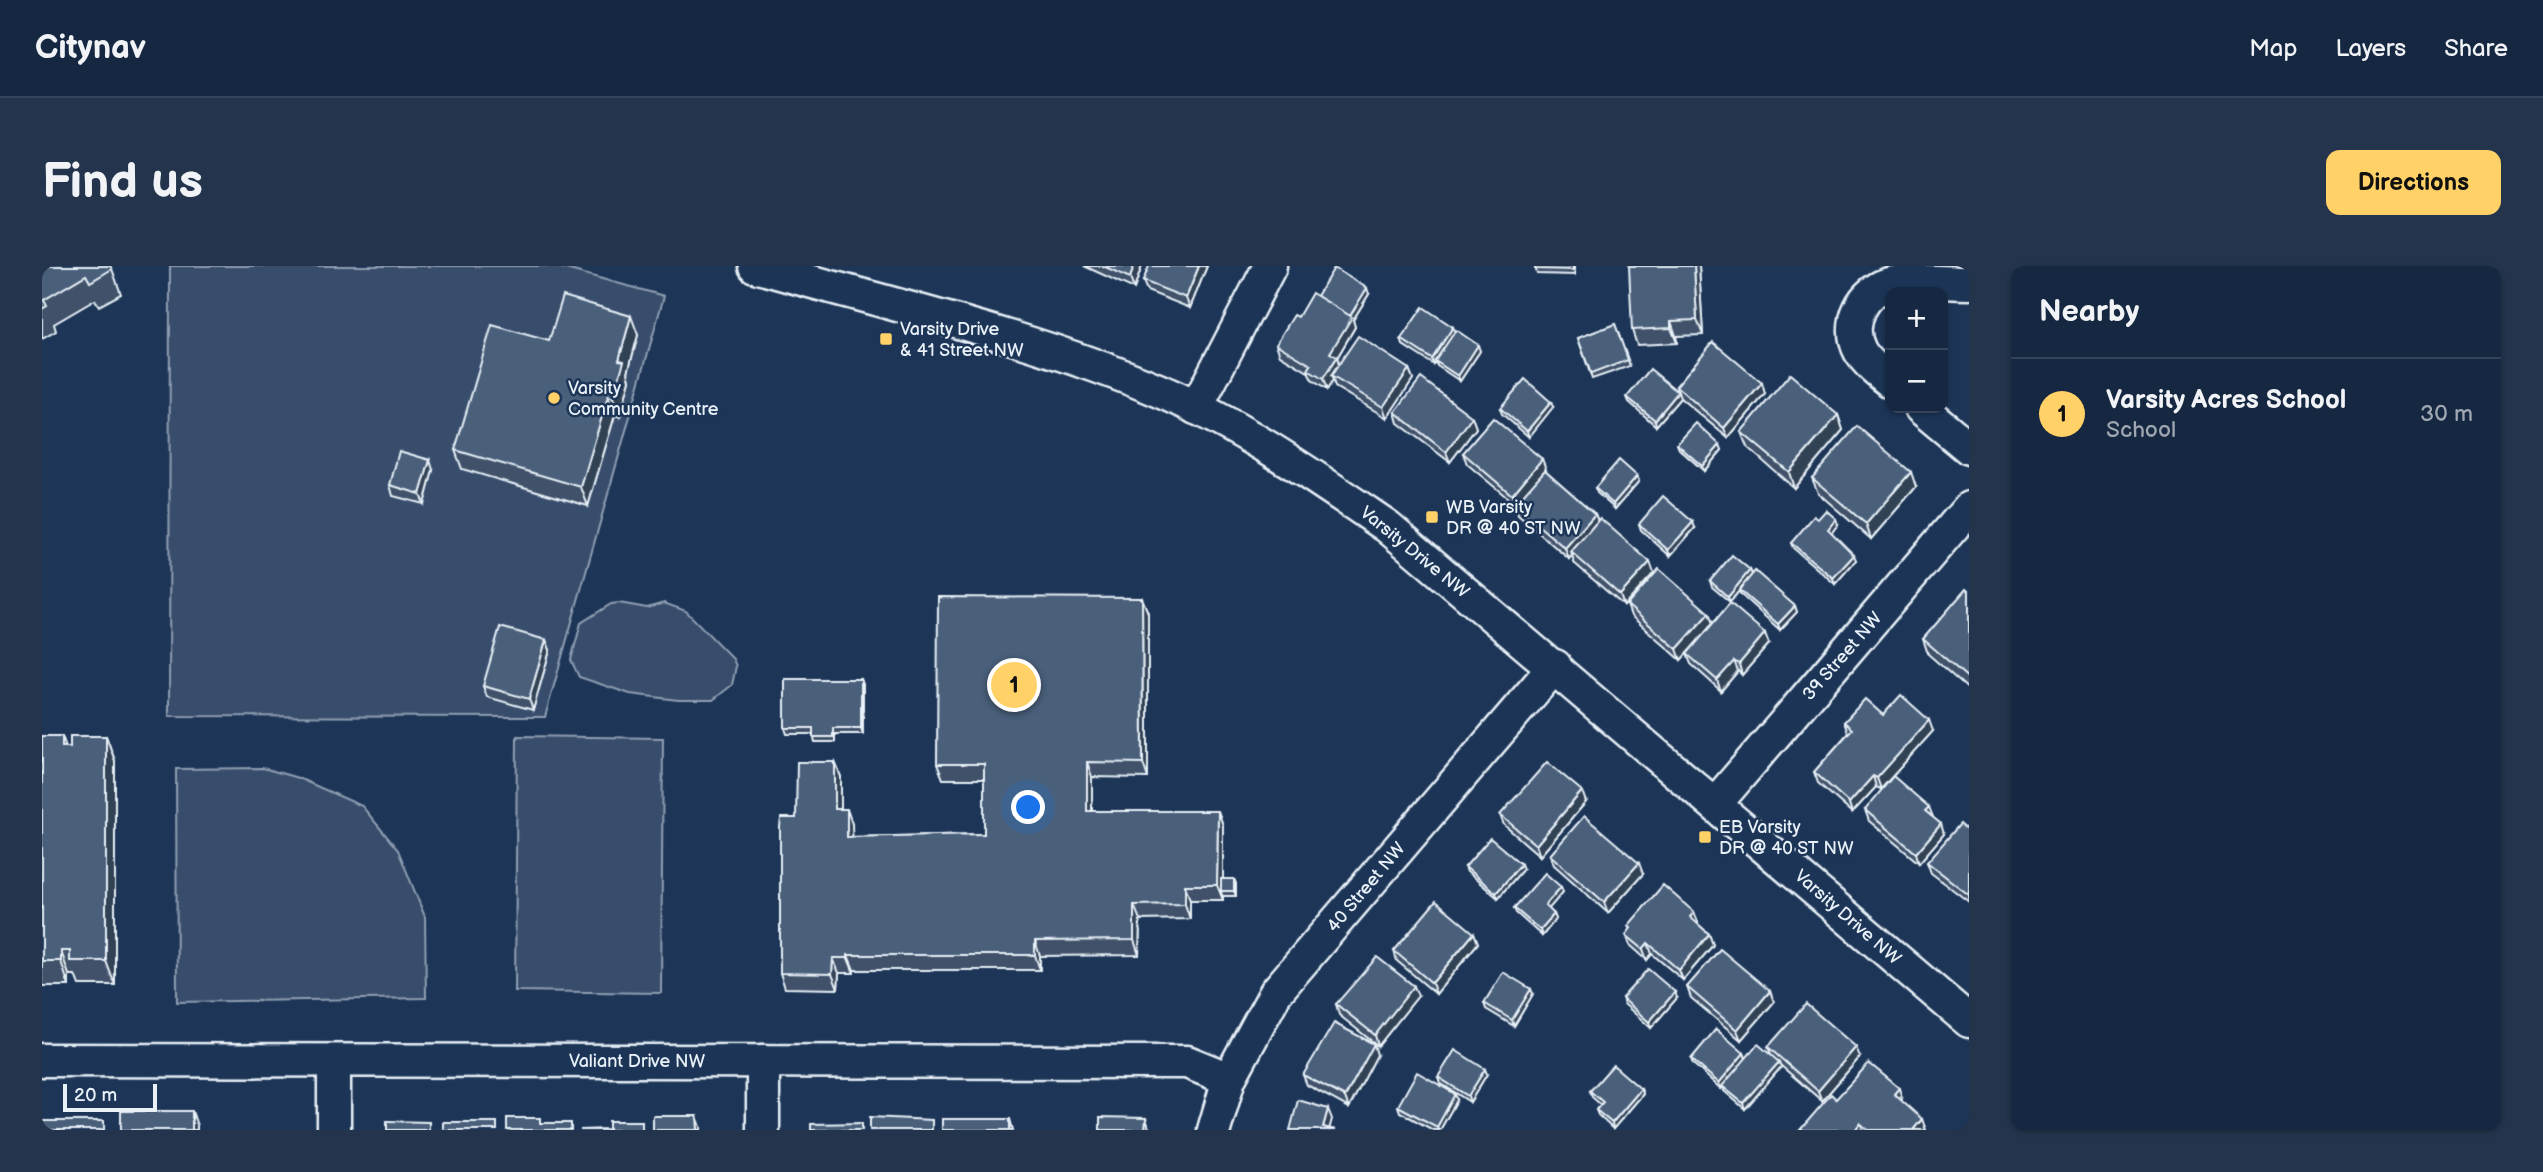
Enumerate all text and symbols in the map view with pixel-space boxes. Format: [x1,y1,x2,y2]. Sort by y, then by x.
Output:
text: Citynav [35,28,146,68]
text: Map [2249,34,2297,63]
text: Layers [2335,34,2406,63]
text: Share [2444,34,2508,63]
button: Directions [2326,150,2501,215]
text: Find us [42,153,203,212]
map controls [1885,287,1948,413]
button: + [1885,287,1948,350]
text: Nearby [2039,294,2139,330]
place label: Varsity Drive & 41 Street NW [900,319,1024,361]
marker: Varsity Drive & 41 Street NW [878,331,894,347]
button: − [1885,350,1948,413]
place label: Varsity Community Centre [568,378,719,420]
text: Varsity Acres School [2106,385,2346,416]
marker: Varsity Community Centre [546,390,562,406]
text: 1 [2057,400,2067,428]
text: 30 m [2420,400,2473,428]
text: School [2106,416,2176,444]
place label: WB Varsity DR @ 40 ST NW [1446,497,1581,539]
street label: Varsity Drive NW [1356,502,1474,603]
marker: WB Varsity DR @ 40 ST NW [1424,509,1440,525]
street label: 39 Street NW [1798,607,1887,705]
pin: 1 [991,659,1037,711]
your location [1011,790,1045,824]
place label: EB Varsity DR @ 40 ST NW [1719,817,1854,859]
marker: EB Varsity DR @ 40 ST NW [1697,829,1713,845]
street label: 40 Street NW [1323,838,1410,936]
street label: Varsity Drive NW [1790,865,1906,970]
street label: Valiant Drive NW [569,1051,706,1072]
scale bar [63,1081,158,1113]
text: 20 m [74,1084,117,1107]

